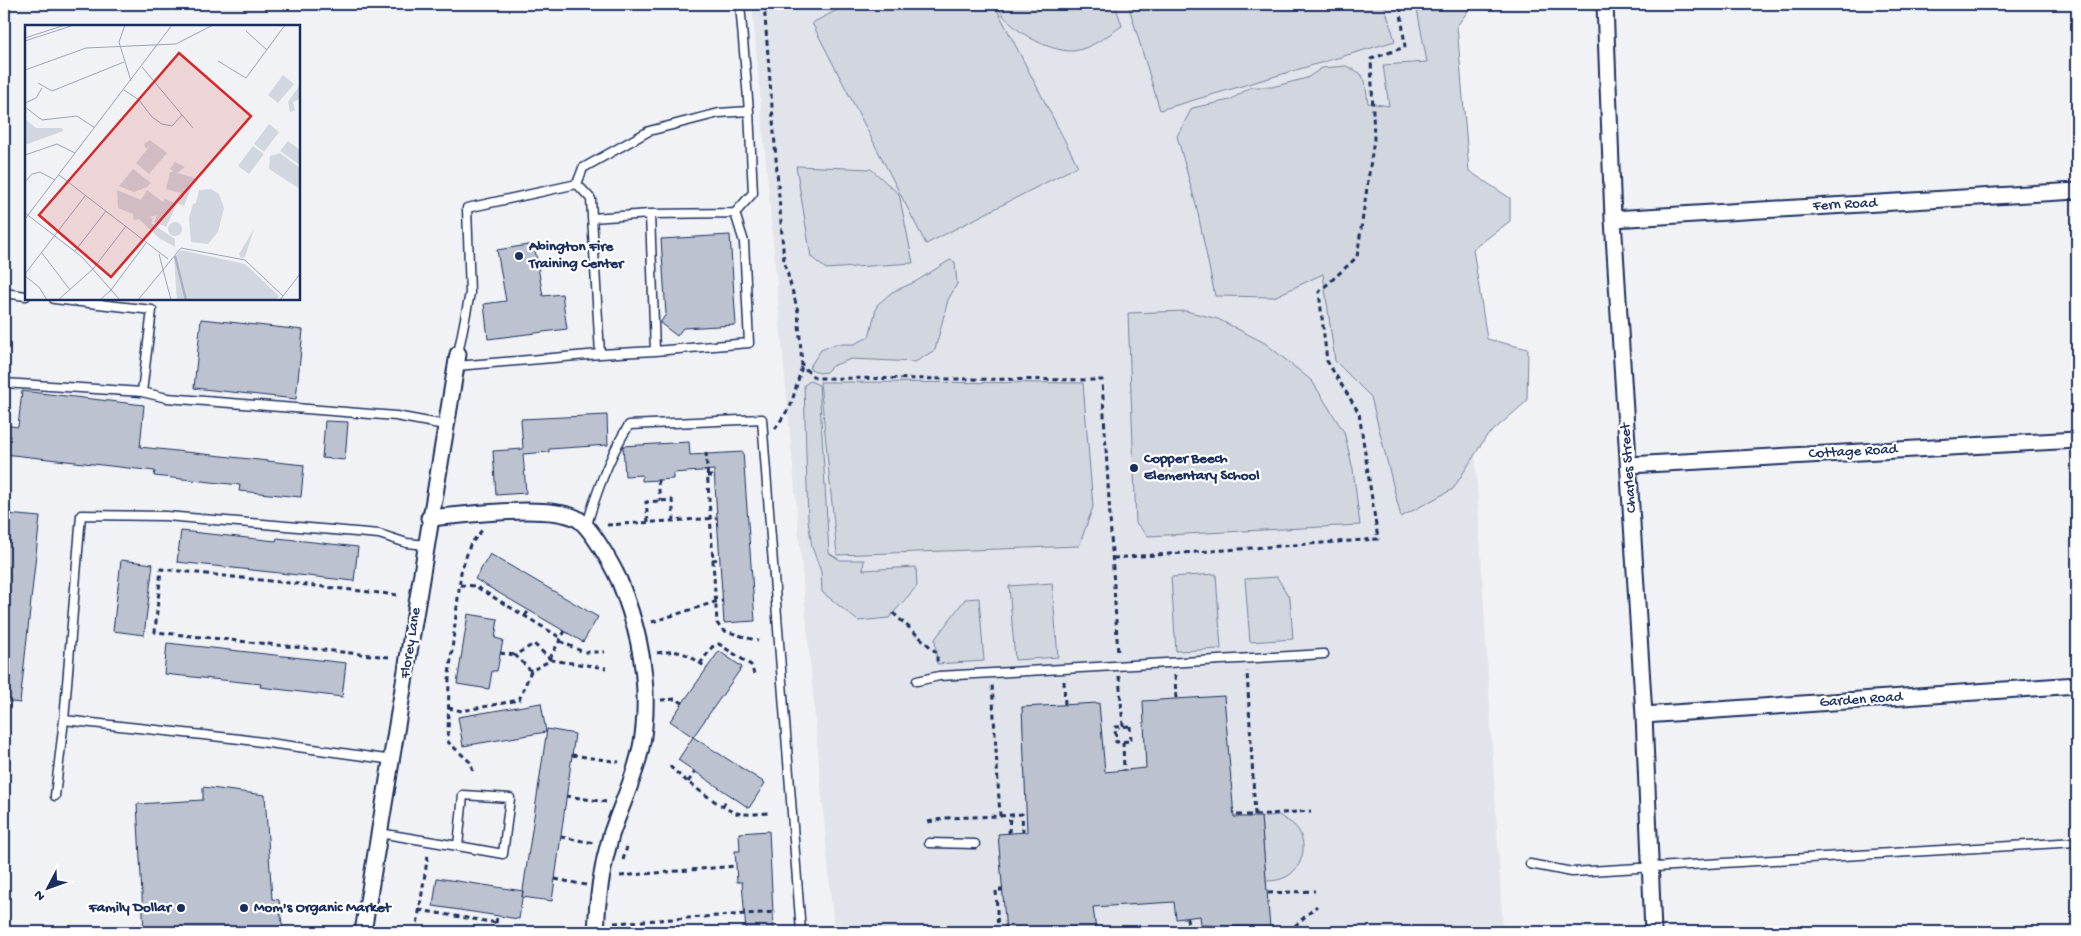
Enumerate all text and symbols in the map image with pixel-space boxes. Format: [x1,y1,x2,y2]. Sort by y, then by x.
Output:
inset map [25,25,300,300]
street label: Fern Road [1811,194,1879,216]
place label: Abington Fire Training Center [528,238,625,273]
marker: Abington Fire Training Center [513,250,525,262]
street label: Charles Street [1617,421,1641,513]
street label: Cottage Road [1808,441,1899,463]
place label: Copper Beech Elementary School [1143,450,1260,485]
marker: Copper Beech Elementary School [1128,462,1140,474]
street label: Florey Lane [396,606,426,681]
street label: Garden Road [1819,688,1904,712]
north arrow [22,864,72,914]
text: N [31,886,49,904]
place label: Family Dollar [88,899,173,917]
place label: Mom's Organic Market [254,899,392,917]
marker: Family Dollar [175,902,187,914]
marker: Mom's Organic Market [238,902,250,914]

